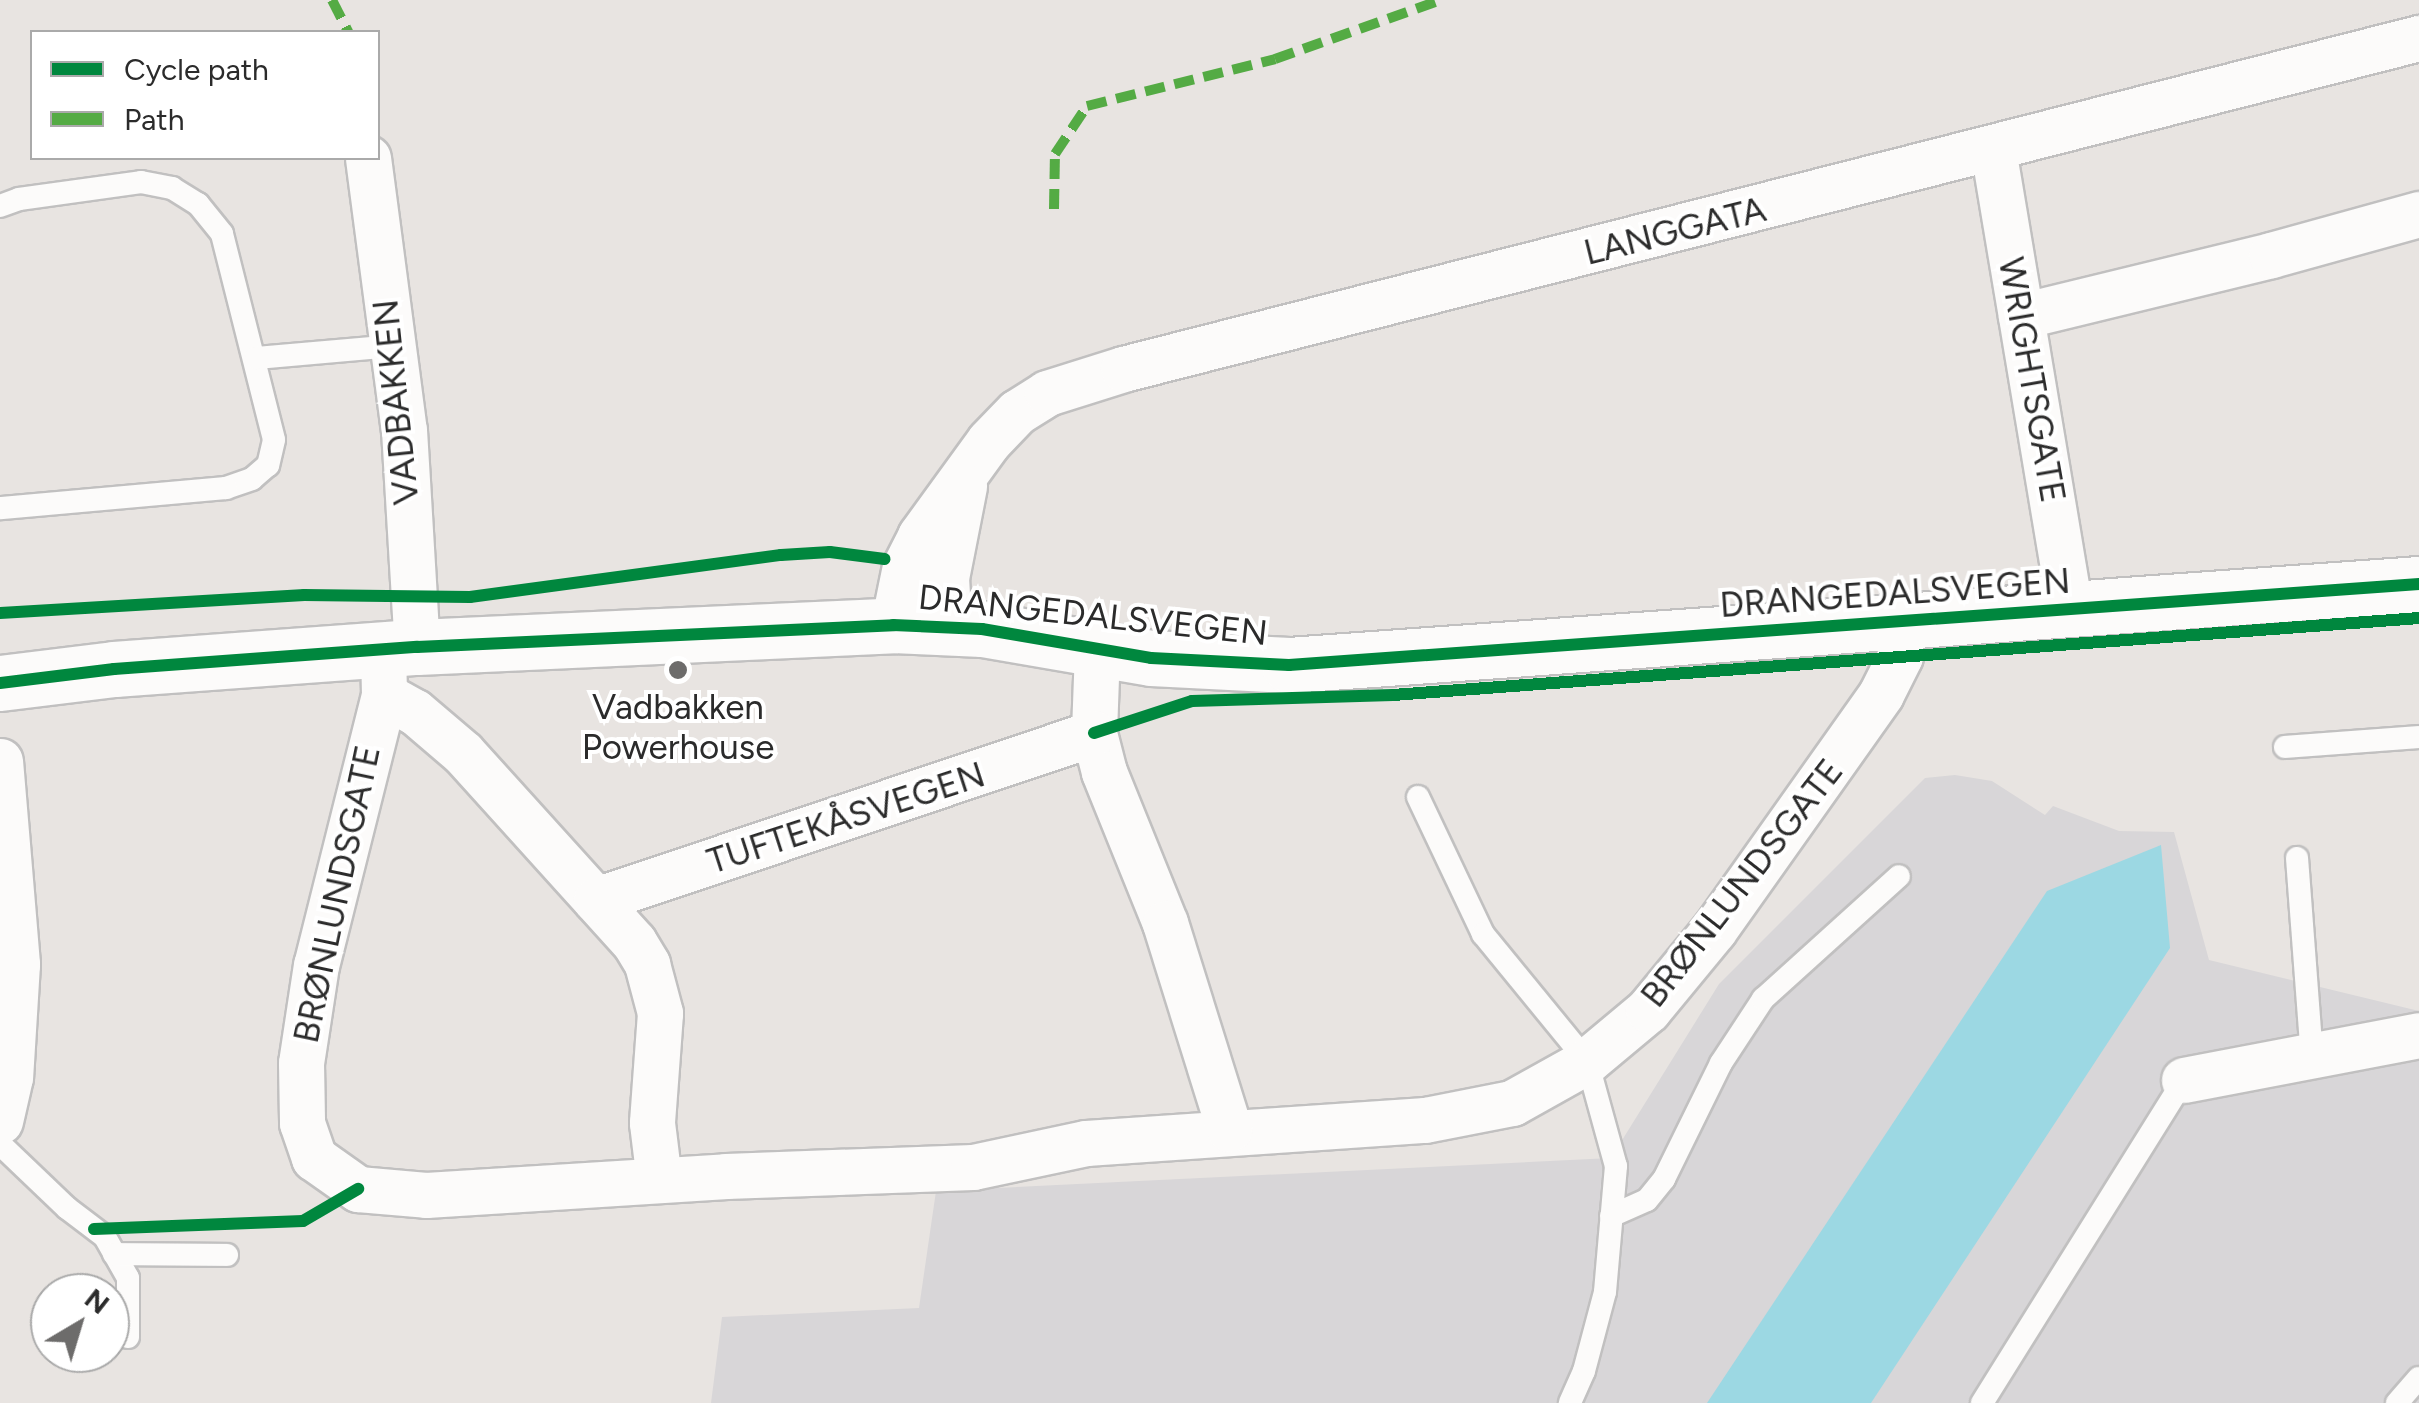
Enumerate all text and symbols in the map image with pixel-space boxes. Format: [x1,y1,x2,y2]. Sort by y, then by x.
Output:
legend [30,30,380,160]
text: Cycle path [124,51,269,88]
text: Path [124,101,184,138]
street label: LANGGATA [1580,188,1770,274]
street label: WRIGHTSGATE [1990,254,2074,506]
street label: VADBAKKEN [364,297,428,507]
street label: DRANGEDALSVEGEN [1718,560,2072,626]
street label: DRANGEDALSVEGEN [916,576,1270,654]
marker: Vadbakken Powerhouse [667,659,689,681]
place label: Vadbakken Powerhouse [582,686,774,768]
street label: BRØNLUNDSGATE [285,741,389,1047]
street label: BRØNLUNDSGATE [1632,751,1852,1015]
street label: TUFTEKÅSVEGEN [702,753,990,883]
north arrow [30,1273,130,1373]
text: N [78,1281,116,1321]

